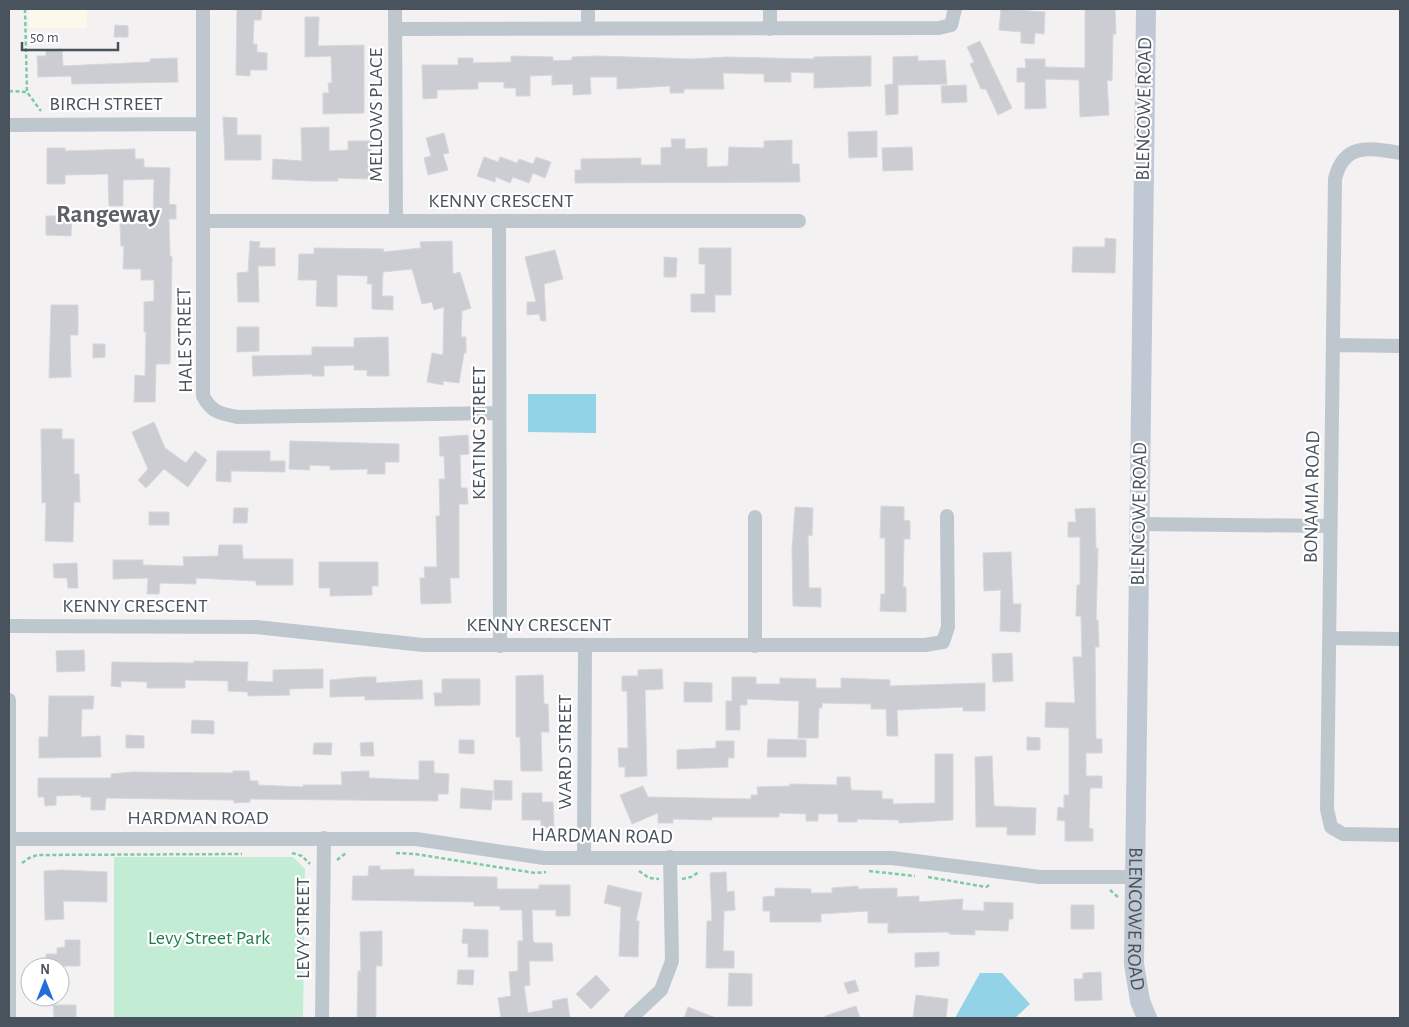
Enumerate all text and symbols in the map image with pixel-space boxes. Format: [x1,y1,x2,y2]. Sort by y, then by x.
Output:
scale bar [22,20,119,52]
text: 50 m [30,30,59,45]
street label: BLENCOWE ROAD [1133,37,1155,181]
street label: MELLOWS PLACE [366,48,386,182]
street label: BIRCH STREET [49,94,163,114]
street label: KENNY CRESCENT [428,191,574,211]
district label: Rangeway [56,202,161,227]
street label: HALE STREET [174,287,196,393]
street label: KEATING STREET [469,366,489,500]
street label: BONAMIA ROAD [1301,431,1323,563]
street label: BLENCOWE ROAD [1128,442,1150,586]
street label: KENNY CRESCENT [62,596,208,616]
street label: KENNY CRESCENT [466,615,612,635]
street label: WARD STREET [555,694,575,810]
street label: HARDMAN ROAD [127,808,269,828]
street label: HARDMAN ROAD [531,825,673,847]
street label: BLENCOWE ROAD [1124,847,1148,992]
street label: LEVY STREET [293,877,313,979]
park label: Levy Street Park [148,928,270,948]
north arrow [20,957,70,1007]
text: N [40,963,50,977]

